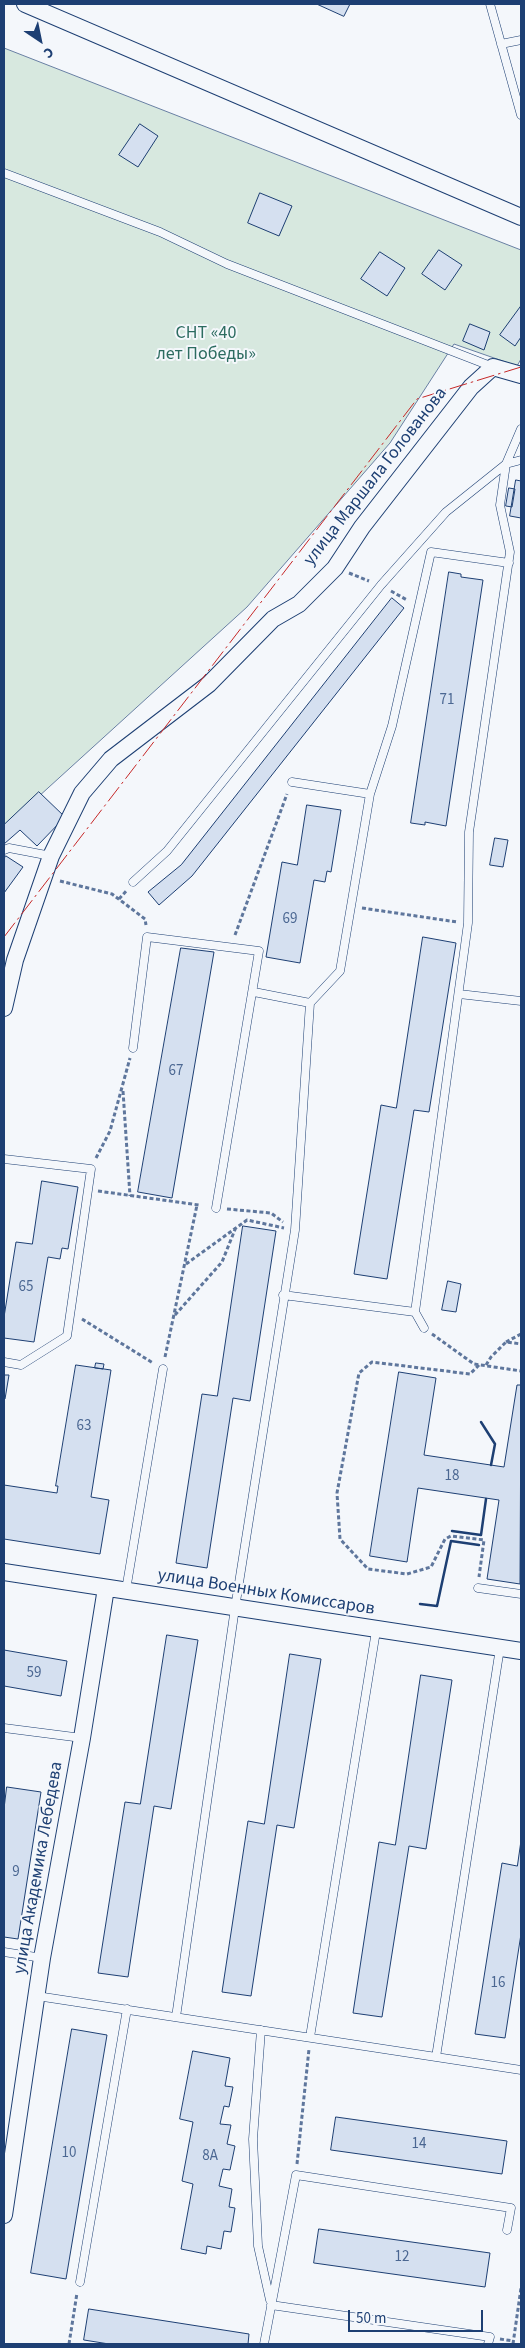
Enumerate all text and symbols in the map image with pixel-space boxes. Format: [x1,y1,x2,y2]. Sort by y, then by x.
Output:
north arrow [15,15,65,65]
text: С [39,42,57,63]
park label: СНТ «40 лет Победы» [156,323,256,366]
street label: улица Маршала Голованова [300,384,452,570]
house number: 71 [440,692,454,710]
house number: 69 [283,911,297,929]
house number: 67 [169,1063,183,1081]
house number: 65 [19,1279,33,1297]
house number: 63 [77,1418,91,1436]
house number: 18 [445,1468,459,1486]
street label: улица Военных Комиссаров [156,1565,376,1621]
house number: 59 [27,1665,41,1683]
street label: улица Академика Лебедева [10,1760,68,1976]
house number: 9 [12,1864,20,1882]
house number: 16 [491,1975,505,1993]
house number: 14 [412,2136,426,2154]
house number: 10 [62,2145,76,2163]
house number: 8А [202,2148,218,2166]
house number: 12 [395,2249,409,2267]
scale bar [350,2300,485,2332]
text: 50 m [356,2308,386,2329]

